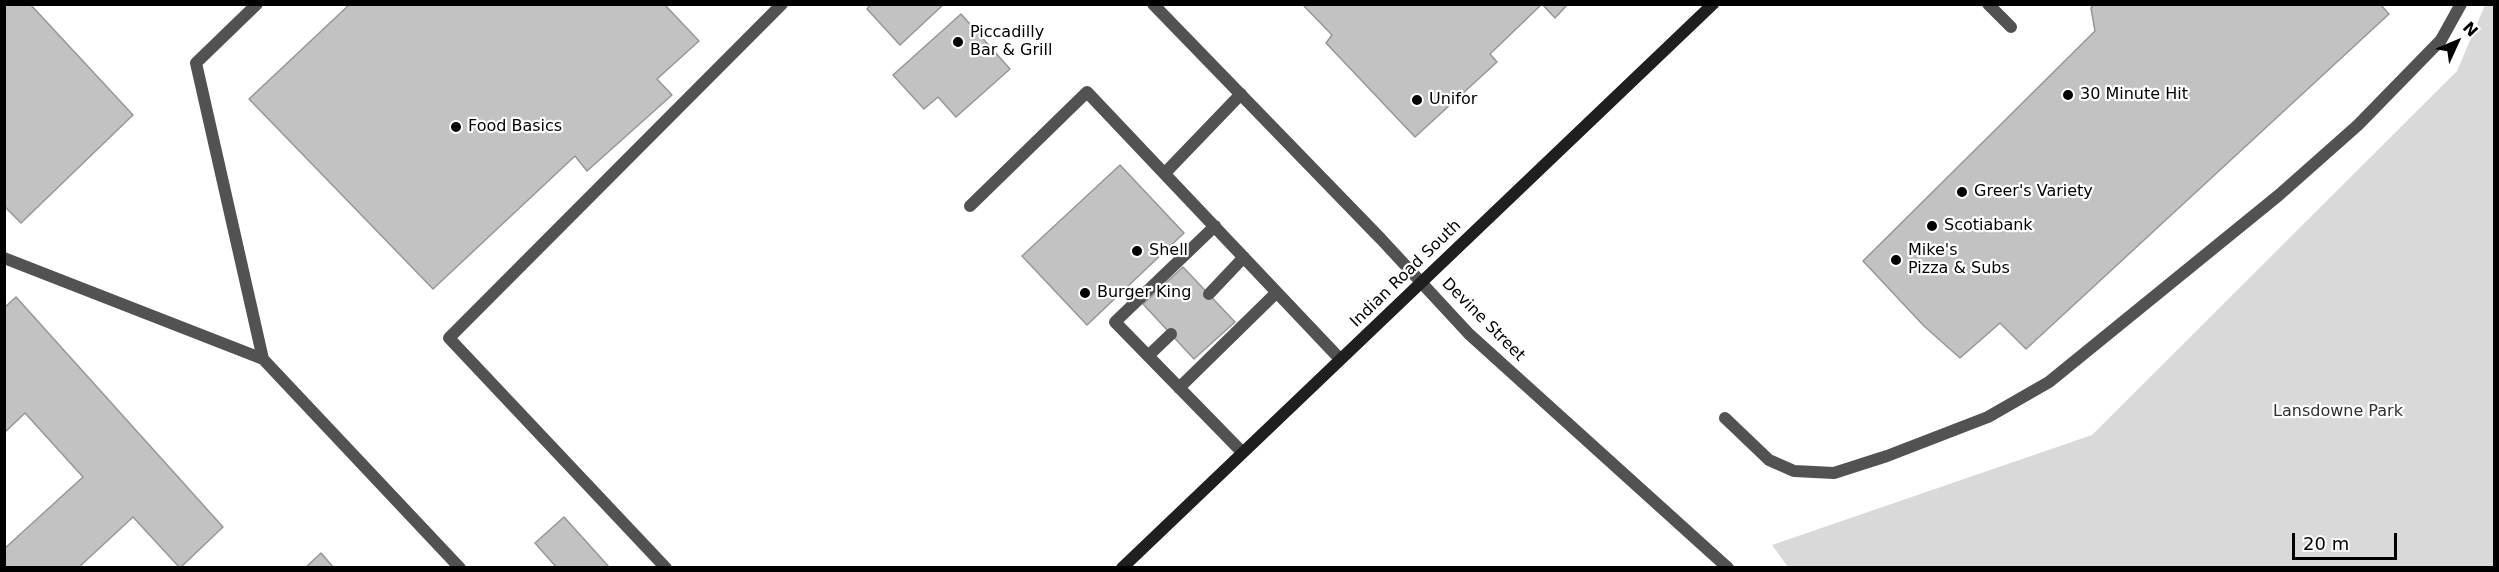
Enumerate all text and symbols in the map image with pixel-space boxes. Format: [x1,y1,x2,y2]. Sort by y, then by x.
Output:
north arrow [2427,12,2487,72]
text: N [2459,18,2482,41]
place label: Piccadilly Bar & Grill [970,23,1052,61]
marker: Piccadilly Bar & Grill [951,35,965,49]
place label: 30 Minute Hit [2080,85,2188,105]
marker: 30 Minute Hit [2061,88,2075,102]
place label: Unifor [1429,90,1477,110]
marker: Unifor [1410,93,1424,107]
place label: Food Basics [468,117,562,137]
marker: Food Basics [449,120,463,134]
place label: Greer's Variety [1974,182,2093,202]
marker: Greer's Variety [1955,185,1969,199]
street label: Indian Road South [1347,216,1465,332]
place label: Scotiabank [1944,216,2033,236]
marker: Scotiabank [1925,219,1939,233]
place label: Shell [1149,241,1188,261]
place label: Mike's Pizza & Subs [1908,241,2010,279]
marker: Shell [1130,244,1144,258]
marker: Mike's Pizza & Subs [1889,253,1903,267]
street label: Devine Street [1437,274,1529,366]
place label: Burger King [1097,283,1191,303]
marker: Burger King [1078,286,1092,300]
park label: Lansdowne Park [2273,402,2403,422]
scale bar [2295,521,2400,559]
text: 20 m [2303,533,2349,554]

